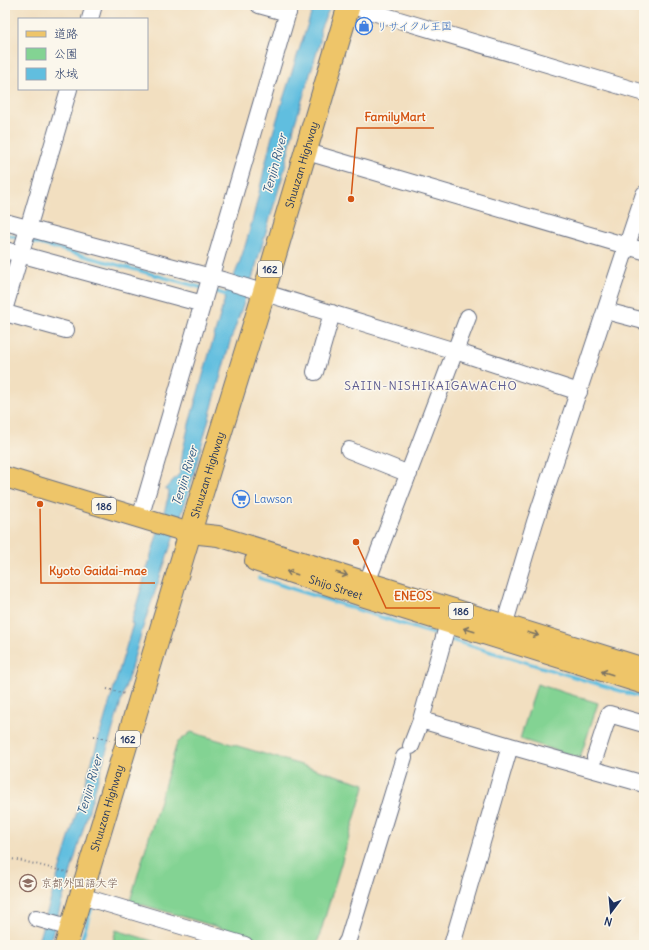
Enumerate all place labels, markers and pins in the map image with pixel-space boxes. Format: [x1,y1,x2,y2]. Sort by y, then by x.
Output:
shop icon: リサイクル王国 [354,16,374,36]
place label: リサイクル王国 [377,19,452,33]
callout: FamilyMart [357,104,434,128]
supermarket icon: Lawson [231,489,251,509]
place label: Lawson [254,492,292,506]
callout: Kyoto Gaidai-mae [41,559,155,583]
callout: ENEOS [386,584,440,608]
school or university icon: 京都外国語大学 [18,873,38,893]
place label: 京都外国語大学 [41,876,118,890]

